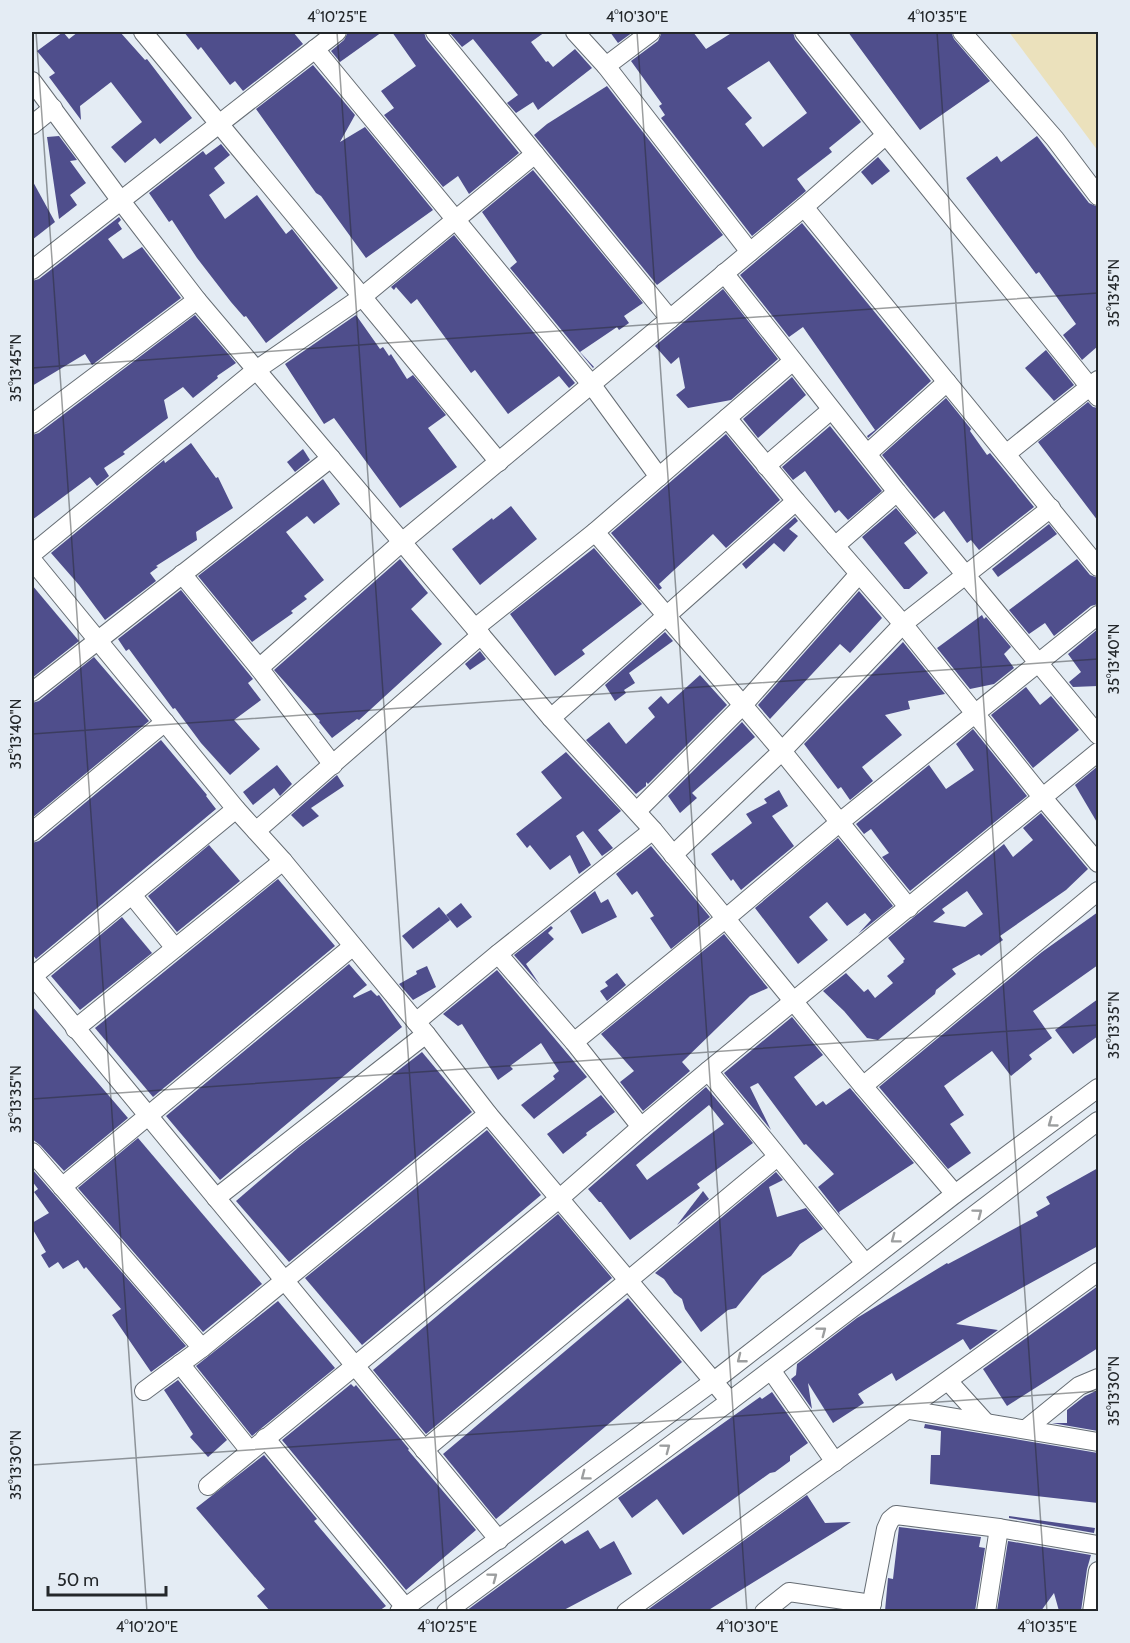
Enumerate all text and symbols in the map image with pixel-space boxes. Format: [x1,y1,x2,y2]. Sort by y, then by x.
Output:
text: 4°10'25"E [307,8,367,26]
text: 4°10'30"E [606,8,668,26]
text: 4°10'35"E [907,8,967,26]
text: 35°13'45"N [1105,259,1123,327]
text: 35°13'45"N [7,334,25,402]
text: 35°13'40"N [1105,624,1123,694]
text: 35°13'40"N [7,699,25,769]
text: 35°13'35"N [1105,991,1123,1059]
text: 35°13'35"N [7,1065,25,1133]
one-way arrow [1047,1116,1058,1127]
one-way arrow [971,1209,982,1220]
one-way arrow [891,1232,902,1243]
one-way arrow [816,1327,827,1338]
one-way arrow [737,1351,748,1362]
text: 35°13'30"N [1105,1356,1123,1426]
text: 35°13'30"N [7,1430,25,1500]
one-way arrow [660,1444,671,1455]
one-way arrow [581,1469,592,1480]
scale bar [48,1559,166,1597]
text: 50 m [57,1569,99,1591]
one-way arrow [486,1573,497,1584]
text: 4°10'20"E [116,1618,178,1636]
text: 4°10'25"E [417,1618,477,1636]
text: 4°10'30"E [716,1618,778,1636]
text: 4°10'35"E [1017,1618,1077,1636]

